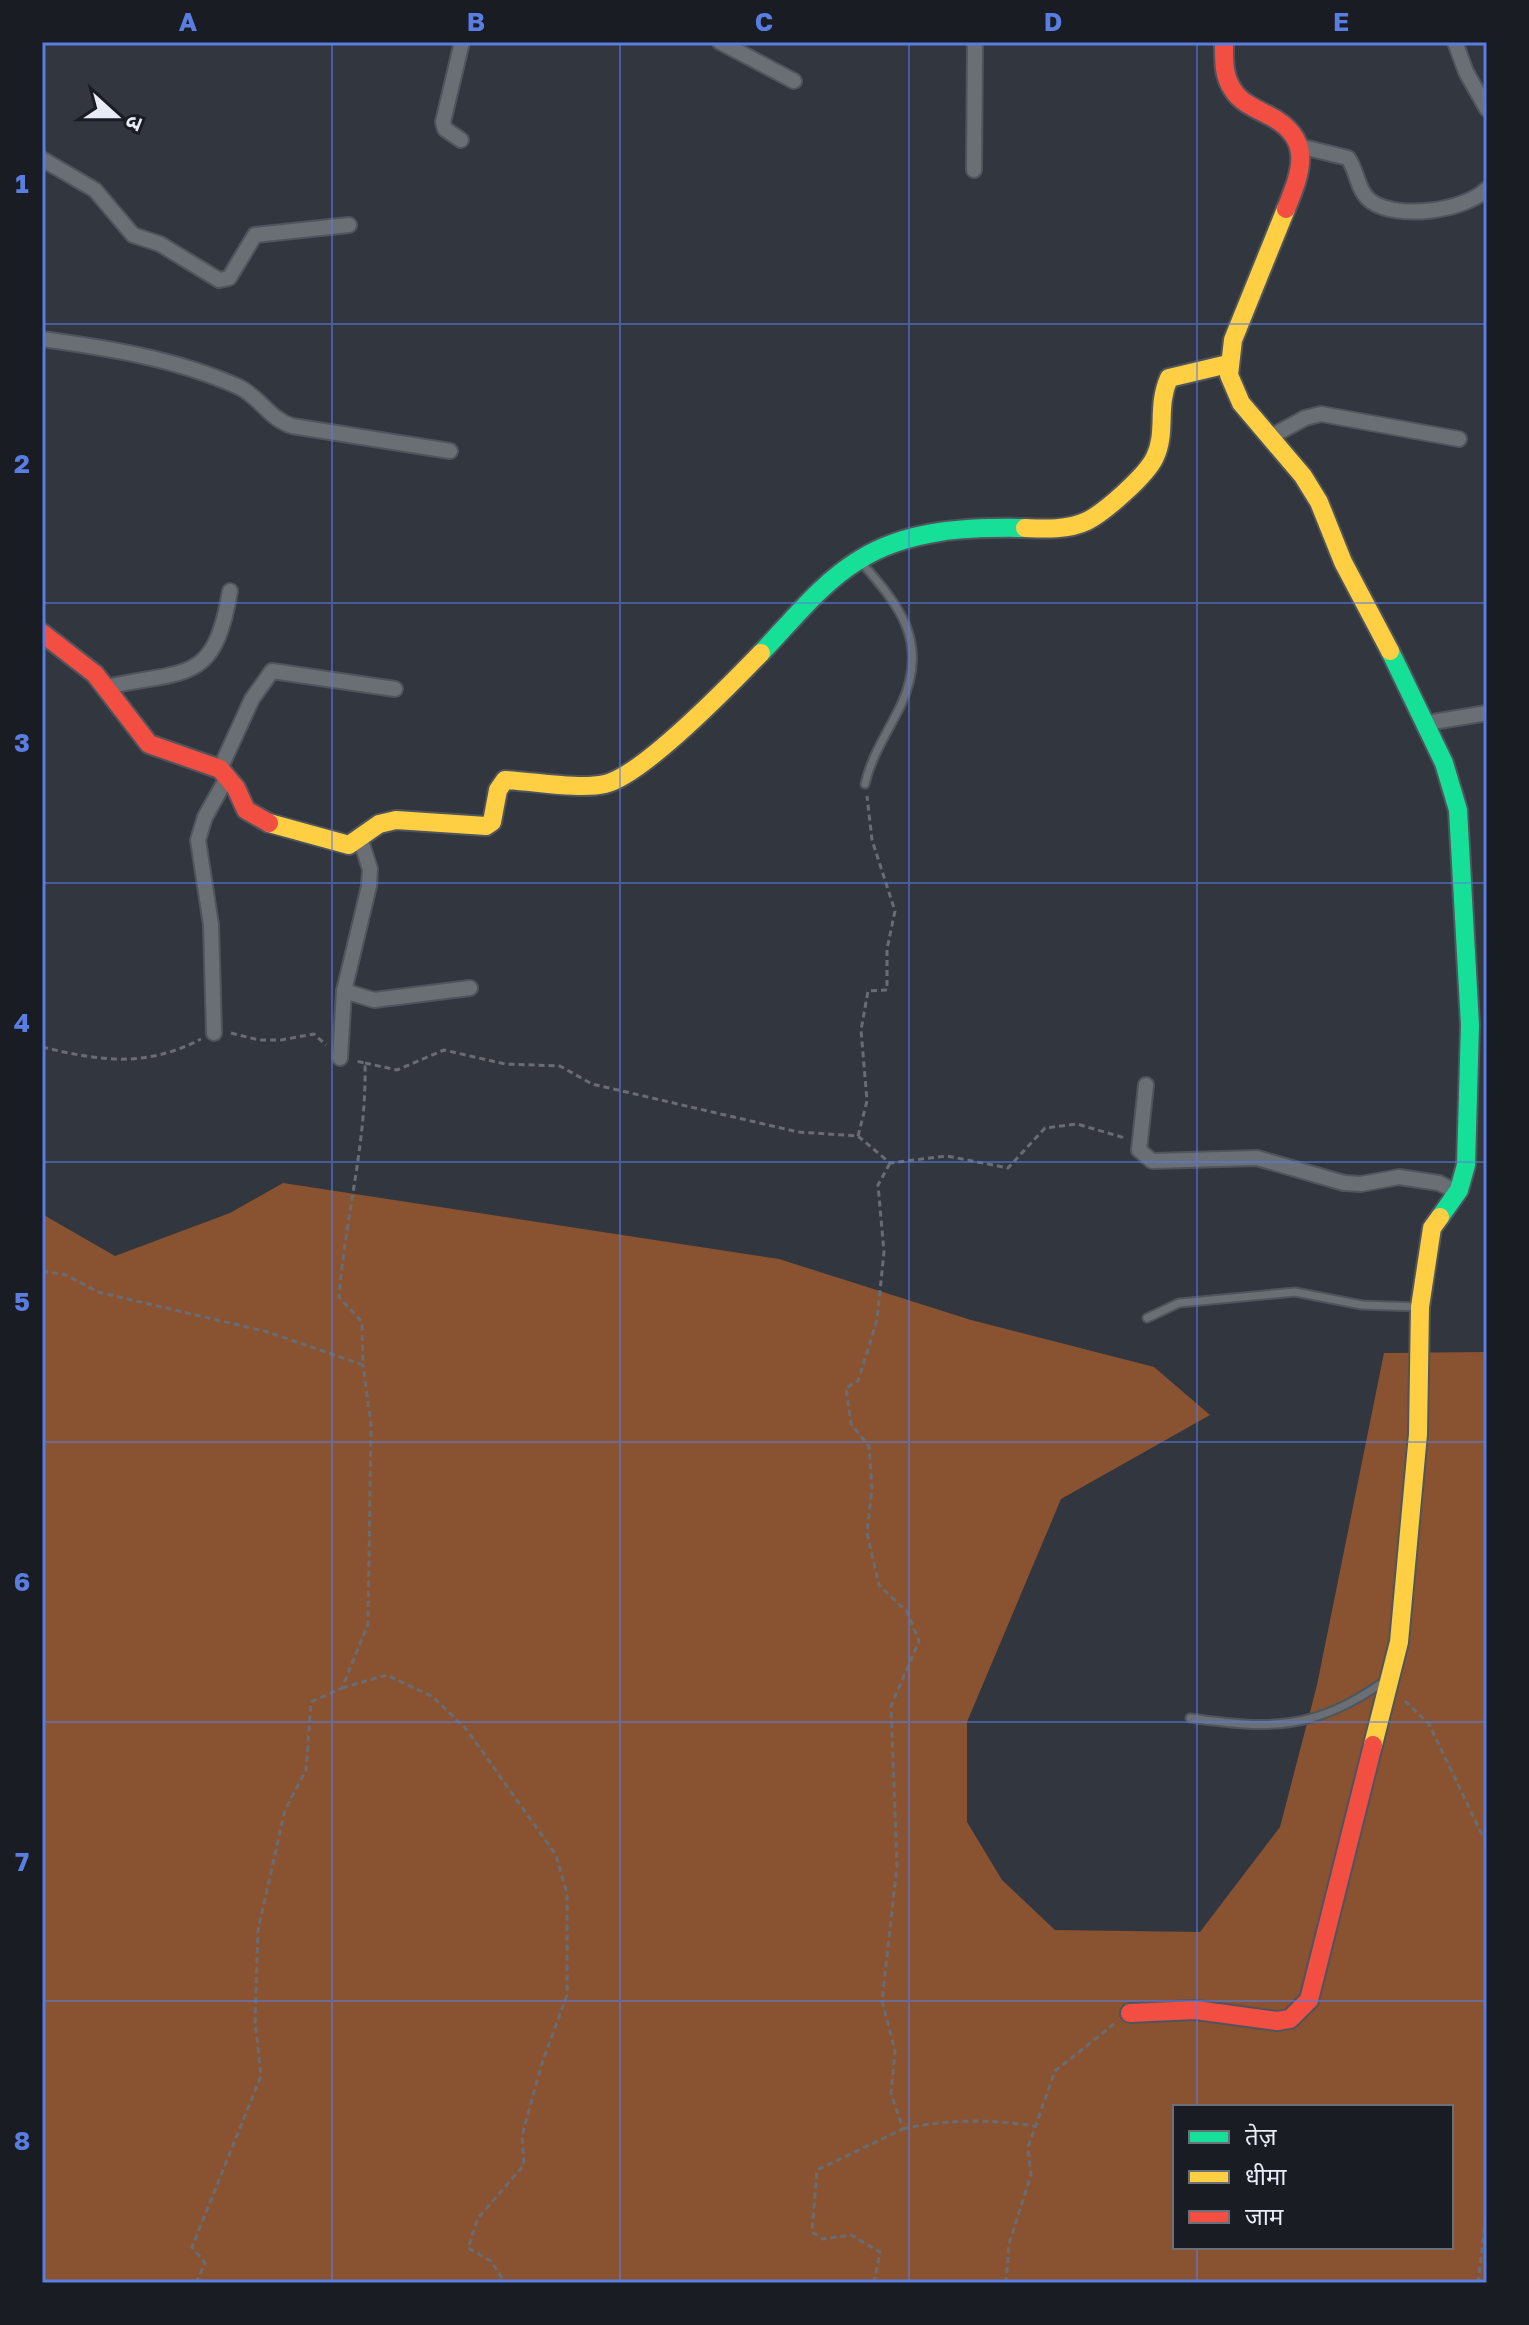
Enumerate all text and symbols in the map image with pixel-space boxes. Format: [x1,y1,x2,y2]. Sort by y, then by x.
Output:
text: A [179,6,198,37]
text: B [467,6,485,37]
text: C [755,6,773,37]
text: D [1044,6,1062,37]
text: E [1333,6,1349,37]
north arrow [76,76,156,156]
text: उ [120,112,150,135]
text: 1 [15,168,29,199]
text: 2 [14,448,30,479]
text: 3 [14,727,30,758]
text: 4 [14,1007,30,1038]
text: 5 [14,1286,30,1317]
text: 6 [14,1566,30,1597]
text: 7 [15,1846,29,1877]
legend [1173,2105,1453,2249]
text: तेज़ [1245,2121,1278,2150]
text: 8 [14,2125,30,2156]
text: धीमा [1245,2161,1287,2190]
text: जाम [1245,2201,1284,2230]

